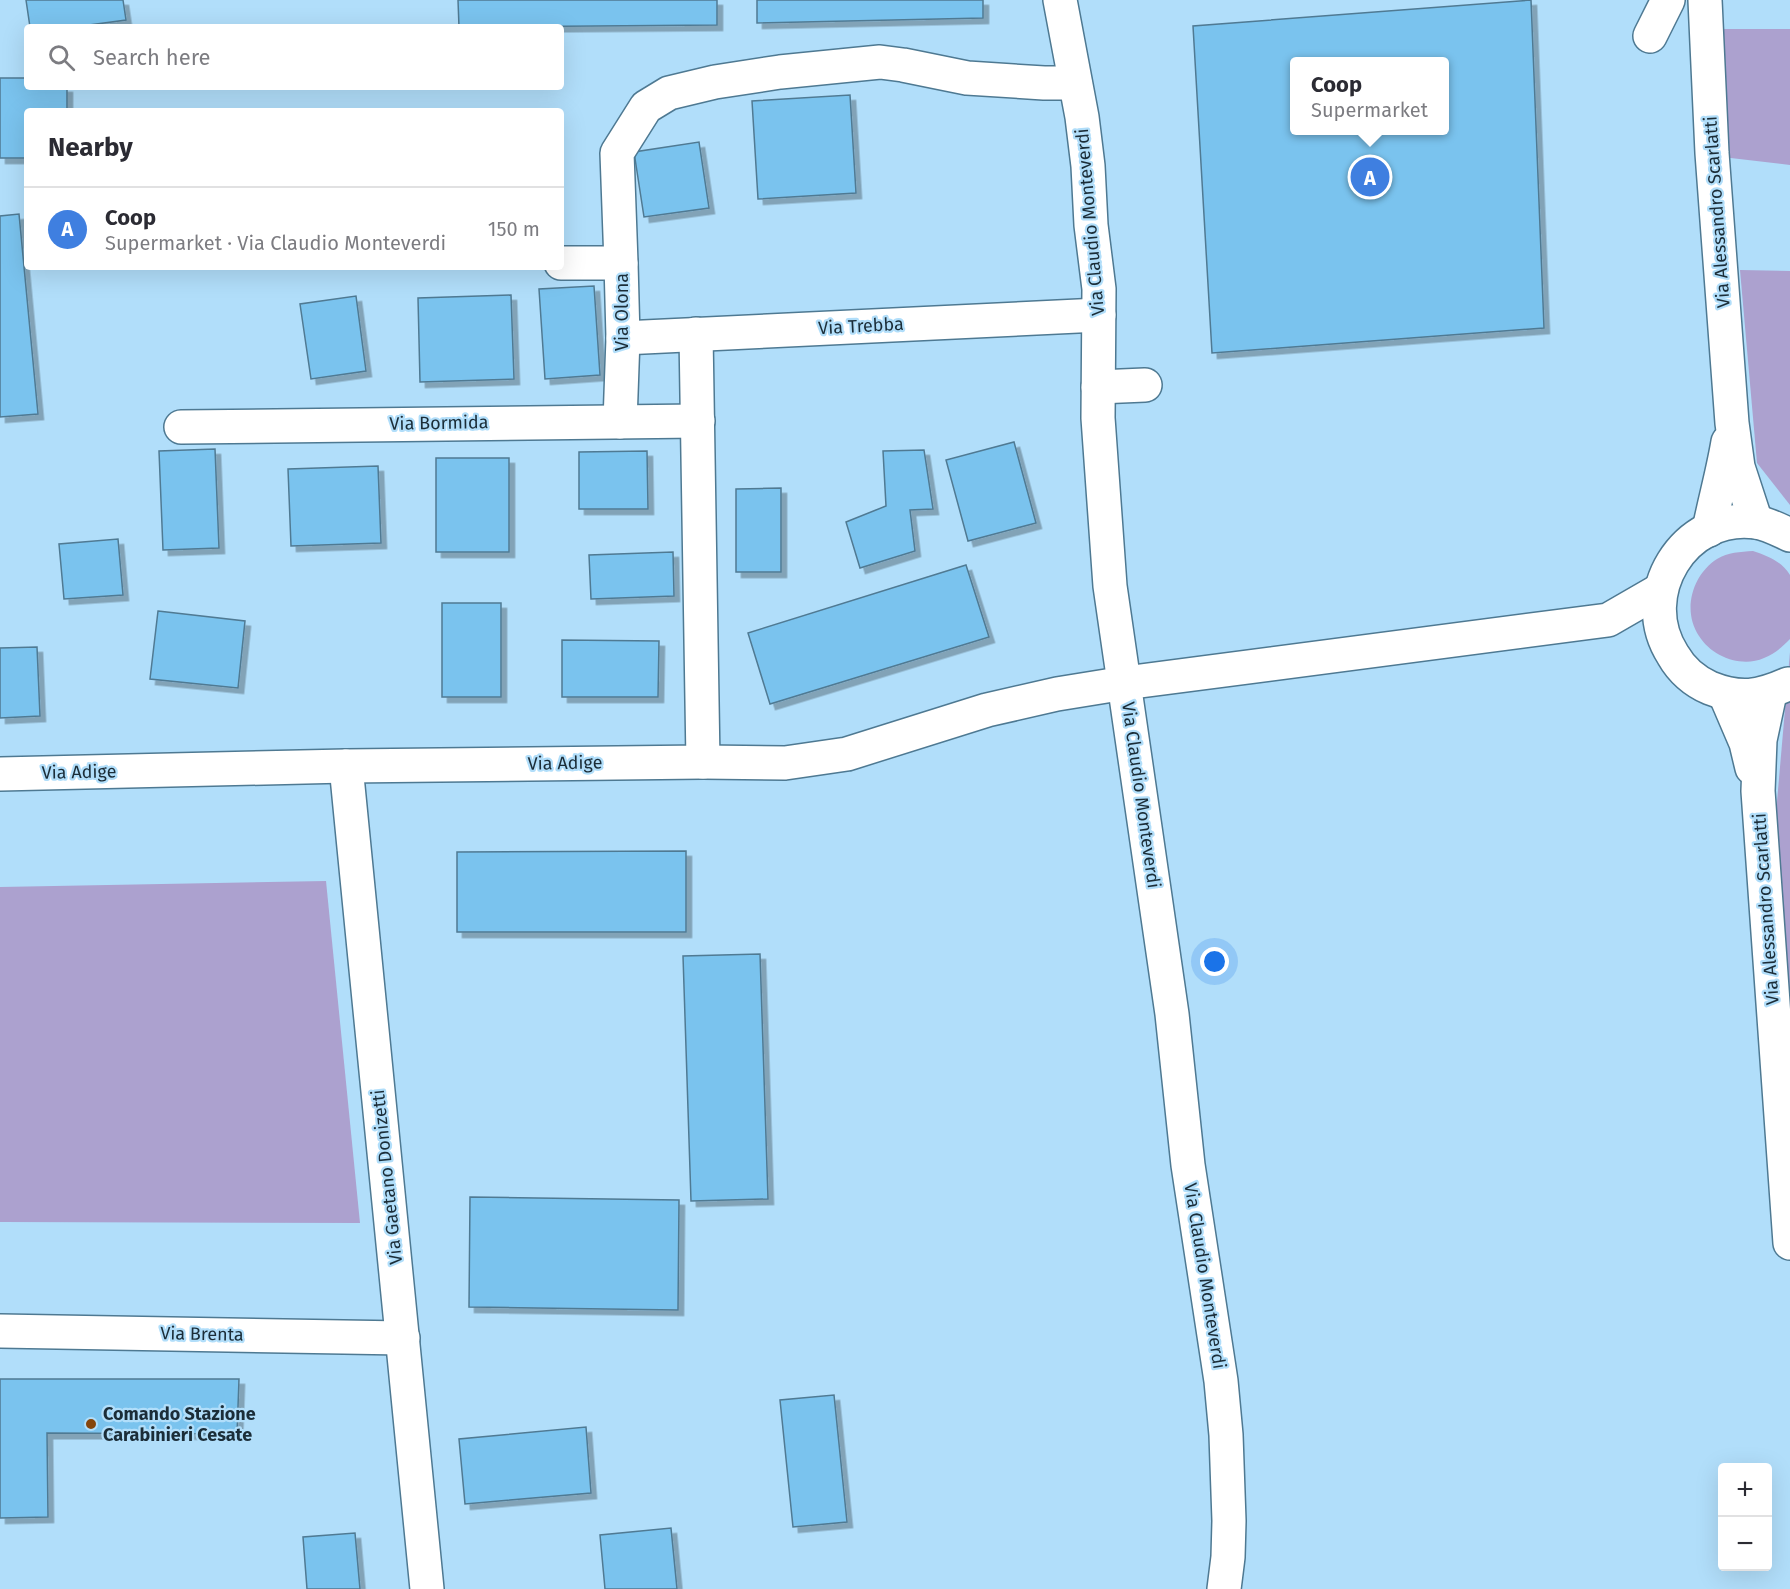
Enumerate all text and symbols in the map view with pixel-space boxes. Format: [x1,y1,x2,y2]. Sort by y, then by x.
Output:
search box [24,24,564,90]
icon: search [45,41,78,74]
text: Search here [93,44,211,71]
popup [1290,57,1449,135]
text: Coop [1311,71,1362,98]
text: Supermarket [1311,98,1428,122]
street label: Via Alessandro Scarlatti [1699,115,1735,309]
street label: Via Claudio Monteverdi [1071,127,1109,317]
text: Nearby [48,132,133,163]
pin: A [1350,154,1390,200]
text: Coop [105,204,156,231]
text: A [62,217,73,241]
text: 150 m [488,217,540,241]
text: Supermarket · Via Claudio Monteverdi [105,231,446,255]
street label: Via Olona [611,273,633,351]
street label: Via Trebba [818,313,904,339]
street label: Via Bormida [389,411,489,435]
street label: Via Claudio Monteverdi [1117,700,1165,890]
street label: Via Adige [527,751,603,775]
street label: Via Adige [41,760,117,784]
street label: Via Alessandro Scarlatti [1748,812,1784,1006]
your location [1200,947,1229,976]
street label: Via Gaetano Donizetti [367,1088,407,1266]
street label: Via Claudio Monteverdi [1179,1181,1231,1371]
street label: Via Brenta [160,1322,244,1346]
place label: Comando Stazione Carabinieri Cesate [103,1403,256,1446]
marker: Comando Stazione Carabinieri Cesate [84,1417,98,1431]
map controls [1718,1463,1772,1571]
button: + [1718,1463,1772,1517]
button: − [1718,1517,1772,1571]

